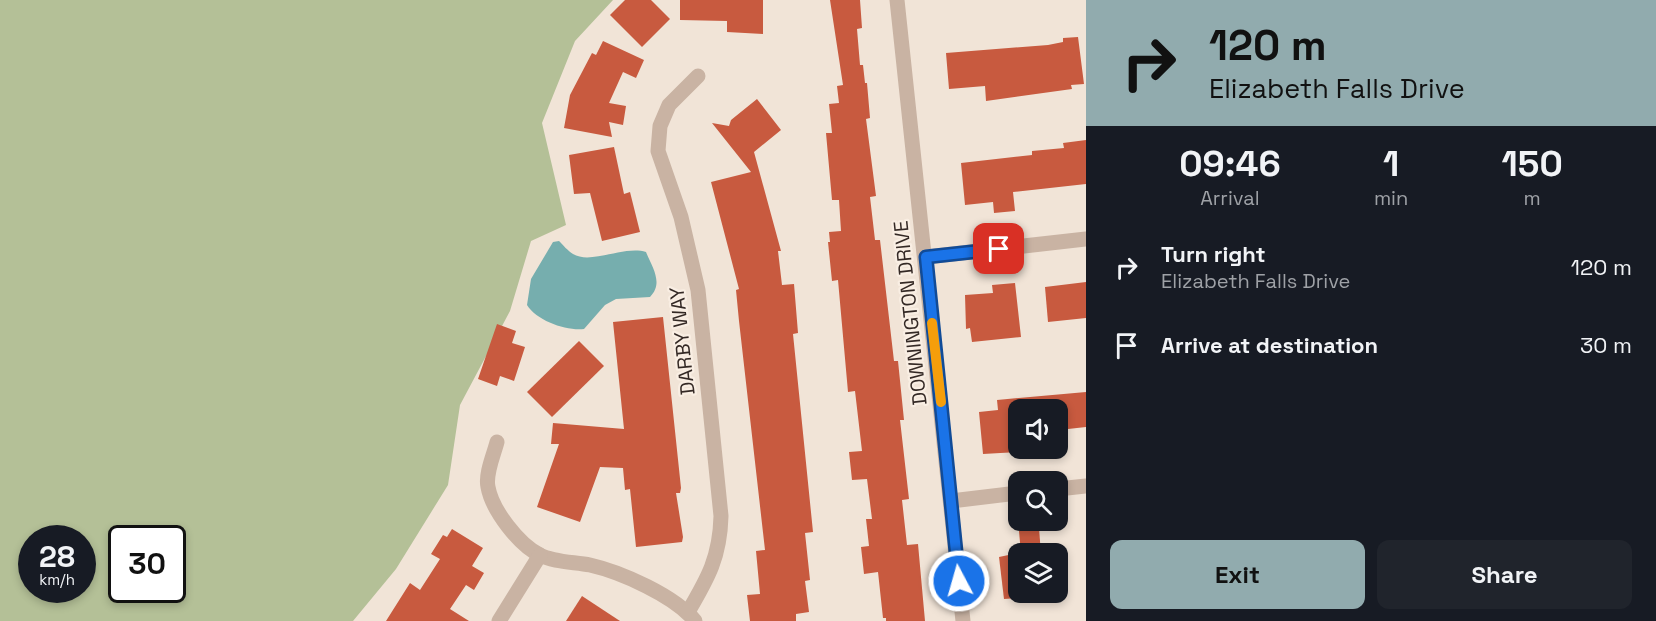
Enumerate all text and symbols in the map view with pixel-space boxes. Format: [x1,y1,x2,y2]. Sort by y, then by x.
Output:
text: 120 m [1209,19,1327,72]
icon: right [1110,24,1188,102]
text: Elizabeth Falls Drive [1209,71,1465,106]
text: 09:46 [1179,141,1281,187]
text: 1 [1383,141,1399,187]
text: 150 [1502,141,1563,187]
text: Arrival [1200,185,1260,211]
text: min [1374,185,1408,211]
text: m [1524,185,1541,211]
street label: DOWNINGTON DRIVE [887,219,933,407]
pin [973,223,1024,274]
icon: arrive [982,232,1015,265]
text: Turn right [1161,240,1266,268]
icon: right [1110,251,1143,284]
text: 120 m [1571,253,1632,281]
text: Elizabeth Falls Drive [1161,268,1350,294]
street label: DARBY WAY [663,286,701,396]
icon: arrive [1110,329,1143,362]
text: Arrive at destination [1161,331,1378,359]
text: 30 m [1580,331,1632,359]
map controls [1008,399,1068,603]
button: sound [1008,399,1068,459]
button: search [1008,471,1068,531]
speed limit sign: 30 [108,525,186,603]
text: 28 [39,537,75,576]
button: Exit [1110,540,1365,609]
button: Share [1377,540,1632,609]
button: layers [1008,543,1068,603]
position arrow [927,549,991,613]
text: km/h [39,570,75,589]

